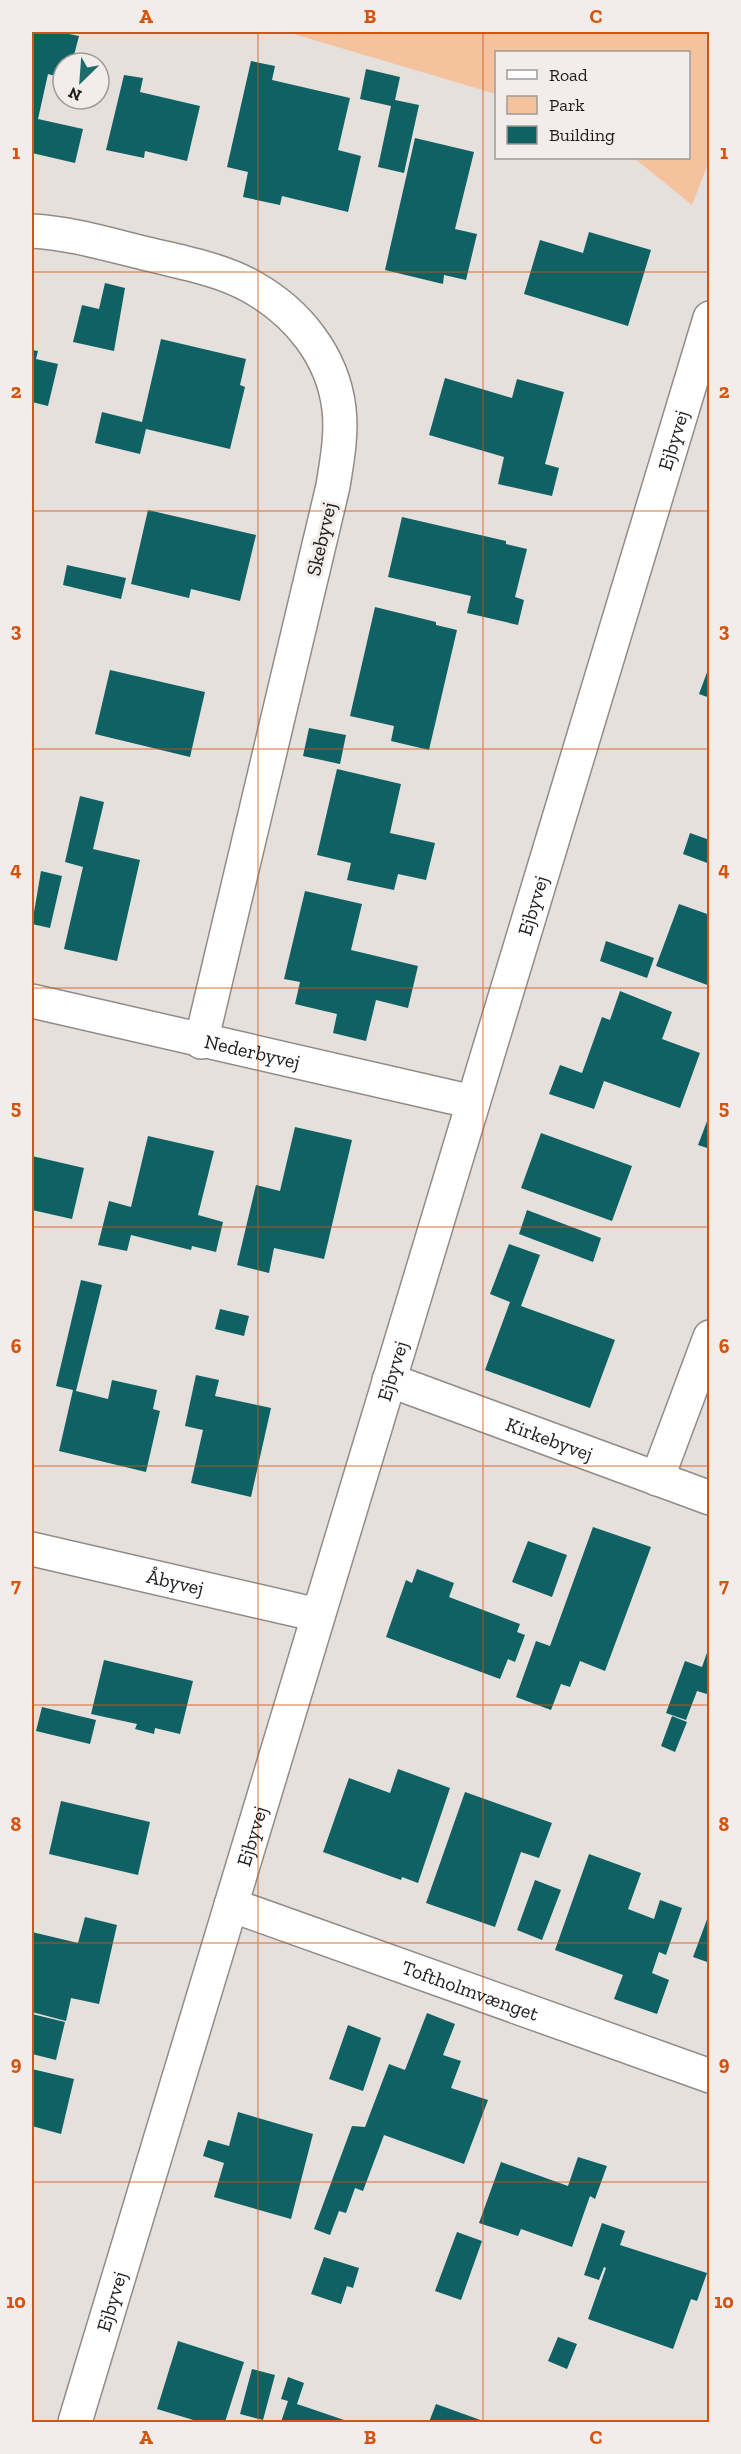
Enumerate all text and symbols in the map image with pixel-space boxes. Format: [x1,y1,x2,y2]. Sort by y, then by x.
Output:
text: A [139,4,153,28]
text: B [364,4,376,28]
text: C [590,4,603,28]
north arrow [51,51,111,111]
legend [495,51,690,159]
text: Road [549,64,588,86]
text: N [65,83,84,105]
text: Park [549,94,585,116]
text: Building [549,124,615,146]
text: 1 [12,140,20,164]
text: 1 [720,140,728,164]
text: 2 [11,379,22,403]
text: 2 [719,379,730,403]
street label: Ejbyvej [653,407,693,473]
street label: Skebyvej [301,500,341,578]
text: 3 [11,618,22,642]
text: 3 [719,618,730,642]
text: 4 [10,857,22,881]
text: 4 [718,857,730,881]
street label: Ejbyvej [512,873,553,939]
street label: Nederbyvej [202,1029,302,1074]
text: 5 [11,1095,21,1119]
text: 5 [719,1095,729,1119]
text: 6 [11,1334,22,1358]
text: 6 [719,1334,730,1358]
street label: Ejbyvej [372,1338,413,1404]
street label: Kirkebyvej [503,1412,596,1466]
street label: Åbyvej [144,1564,206,1600]
text: 7 [11,1573,21,1597]
text: 7 [719,1573,729,1597]
street label: Ejbyvej [231,1803,272,1869]
text: 8 [11,1812,22,1836]
text: 8 [719,1812,730,1836]
street label: Toftholmvænget [399,1955,542,2026]
text: 9 [11,2051,22,2075]
text: 9 [719,2051,730,2075]
street label: Ejbyvej [91,2268,132,2334]
text: 10 [6,2289,26,2313]
text: 10 [714,2289,734,2313]
text: A [139,2425,153,2449]
text: B [364,2425,376,2449]
text: C [590,2425,603,2449]

